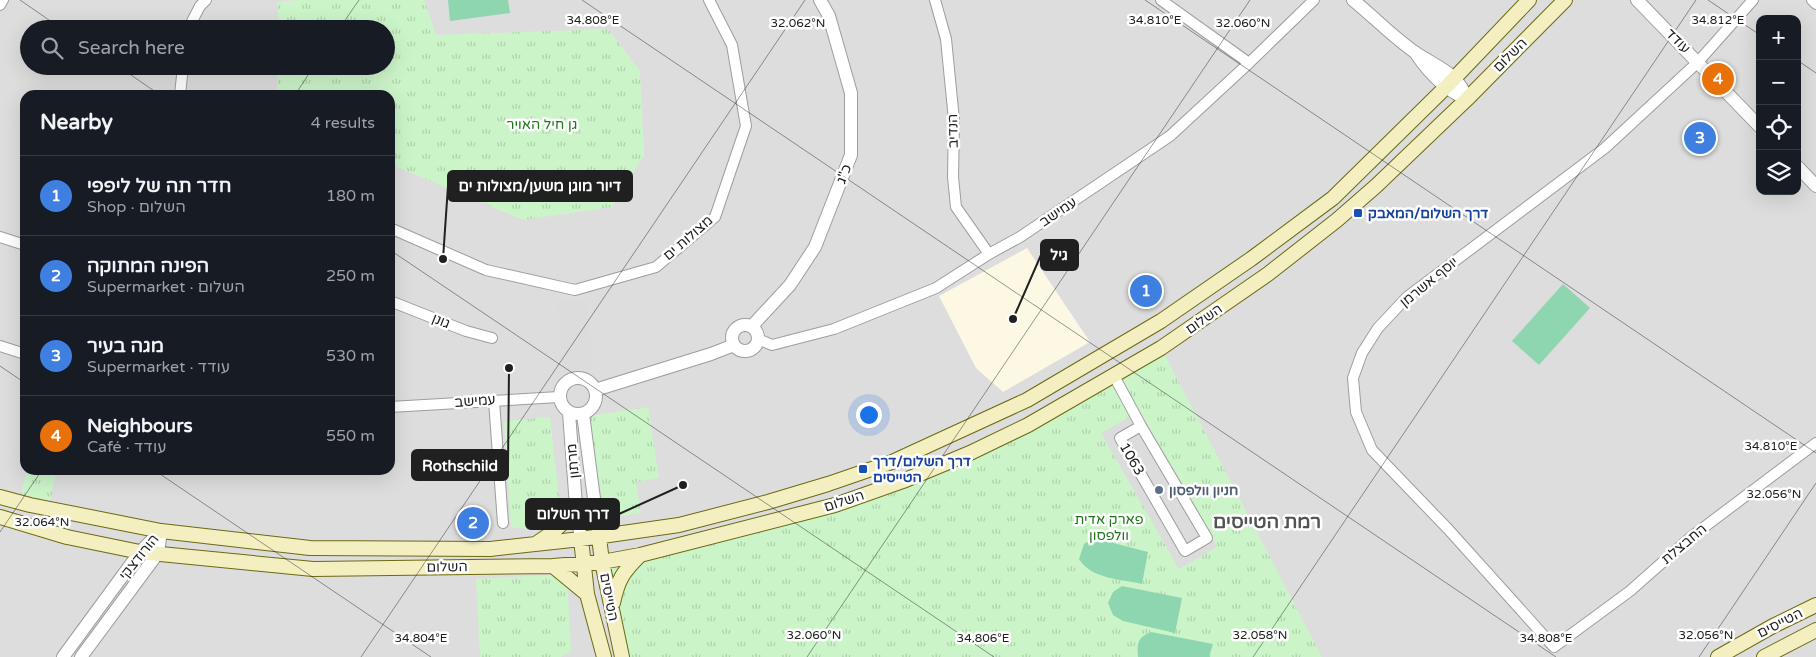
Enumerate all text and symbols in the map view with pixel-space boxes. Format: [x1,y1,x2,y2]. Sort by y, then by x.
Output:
text: 34.808°E [567,13,620,27]
text: 34.810°E [1129,13,1182,27]
text: 34.812°E [1692,13,1745,27]
map controls [1756,15,1801,195]
button: + [1756,15,1801,60]
text: 32.062°N [771,16,825,30]
text: 32.060°N [1216,16,1270,30]
search box [20,20,395,75]
street label: עודד [1662,25,1694,57]
icon: search [38,34,66,62]
street label: השלום [1489,34,1531,76]
text: Search here [78,37,185,59]
pin: 4 [1702,60,1734,98]
button: − [1756,60,1801,105]
button: locate [1756,105,1801,150]
text: Nearby [40,110,113,135]
text: 4 results [311,113,375,133]
street label: הנדיב [944,114,962,148]
park label: גן חיל האויר [507,116,577,133]
pin: 3 [1684,119,1716,157]
button: layers [1756,150,1801,195]
street label: כ"ג [833,162,855,186]
callout: דיור מוגן משען/מצולות ים [448,171,632,201]
text: חדר תה של ליפפי [87,175,231,197]
text: דיור מוגן משען/מצולות ים [458,177,622,195]
text: 1 [51,186,61,206]
text: 180 m [326,186,375,206]
street label: עמישב [1036,193,1080,231]
text: Shop · השלום [87,197,186,217]
place label: דרך השלום/המאבק [1368,205,1489,222]
marker: דרך השלום/המאבק [1352,207,1364,219]
street label: מצולות ים [660,212,716,264]
callout: גיל [1041,240,1078,270]
text: גיל [1050,246,1068,264]
street label: יוסף אשרמן [1396,253,1462,311]
text: הפינה המתוקה [87,255,209,277]
text: 2 [51,266,61,286]
text: 250 m [326,266,375,286]
pin: 1 [1130,272,1162,310]
text: Supermarket · השלום [87,277,245,297]
street label: השלום [1182,300,1226,338]
street label: גונן [429,310,453,332]
text: מגה בעיר [87,335,164,357]
text: 3 [51,346,61,366]
text: 530 m [326,346,375,366]
text: Supermarket · עודד [87,357,230,377]
street label: עמישב [454,391,496,411]
your location [856,402,882,428]
text: Neighbours [87,415,193,437]
text: 4 [51,426,61,446]
text: 550 m [326,426,375,446]
text: Café · עודד [87,437,166,457]
text: 34.810°E [1745,439,1798,453]
street label: 1063 [1116,440,1148,478]
street label: מרתון [563,443,583,479]
callout: Rothschild [412,450,508,480]
place label: דרך השלום/דרך הטייסים [873,453,971,486]
text: Rothschild [422,457,498,475]
marker: דרך השלום/דרך הטייסים [857,463,869,475]
place label: חניון וולפסון [1169,482,1238,499]
marker: חניון וולפסון [1153,484,1165,496]
street label: השלום [822,487,866,515]
text: 32.056°N [1747,487,1801,501]
callout: דרך השלום [526,499,619,529]
pin: 2 [457,504,489,542]
text: דרך השלום [536,505,610,523]
park label: פארק אדית וולפסון [1074,511,1144,544]
district label: רמת הטייסים [1213,511,1321,533]
text: 32.064°N [15,515,69,529]
street label: החבצלת [1658,520,1710,568]
street label: הורודצקי [115,531,163,583]
street label: השלום [426,558,468,576]
street label: הטייסים [596,571,622,623]
street label: הטייסים [1754,604,1806,642]
text: 32.060°N [787,628,841,642]
text: 32.058°N [1233,628,1287,642]
text: 32.056°N [1679,628,1733,642]
text: 34.804°E [395,631,448,645]
text: 34.806°E [957,631,1010,645]
text: 34.808°E [1520,631,1573,645]

